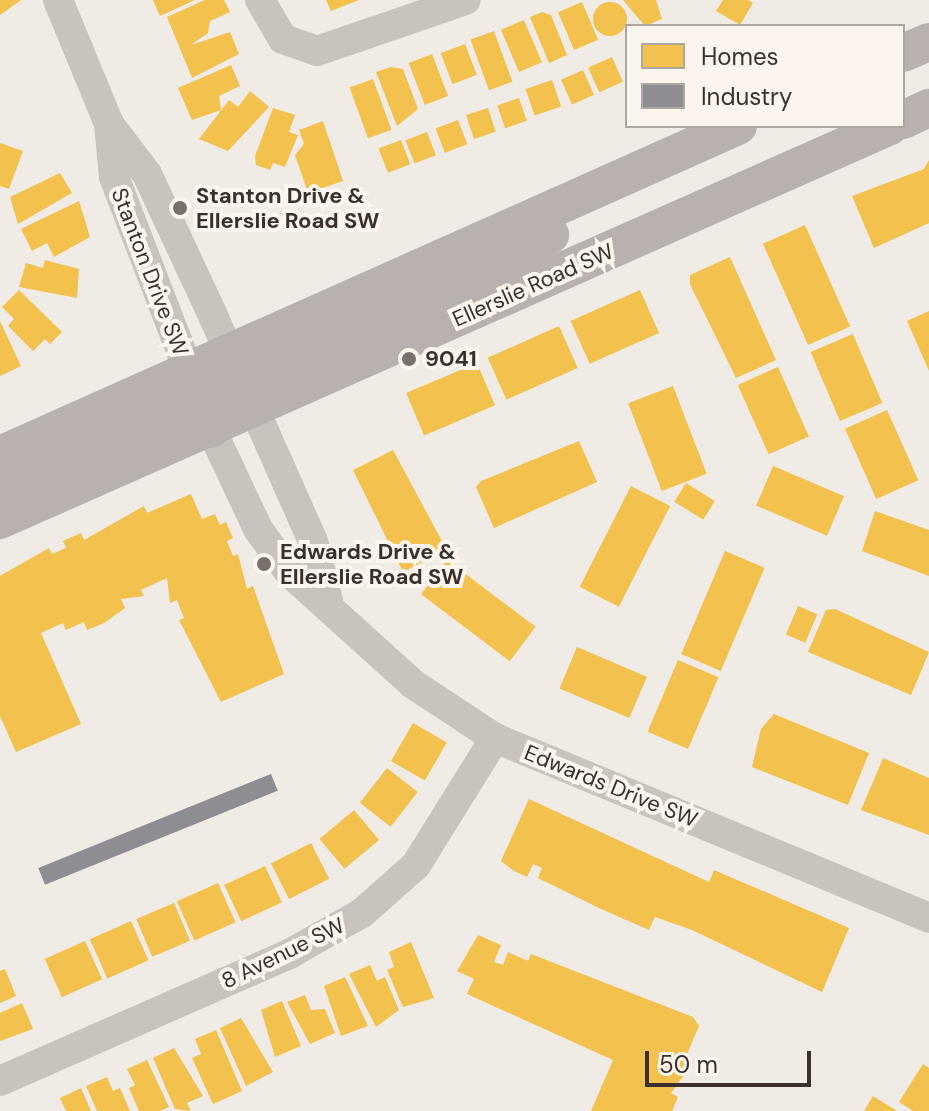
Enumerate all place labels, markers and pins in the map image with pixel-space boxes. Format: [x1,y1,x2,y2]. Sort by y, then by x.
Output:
place label: Stanton Drive & Ellerslie Road SW [196,182,379,234]
marker: Stanton Drive & Ellerslie Road SW [171,199,189,217]
place label: 9041 [425,346,477,372]
marker: 9041 [400,350,418,368]
place label: Edwards Drive & Ellerslie Road SW [280,538,463,590]
marker: Edwards Drive & Ellerslie Road SW [255,555,273,573]

